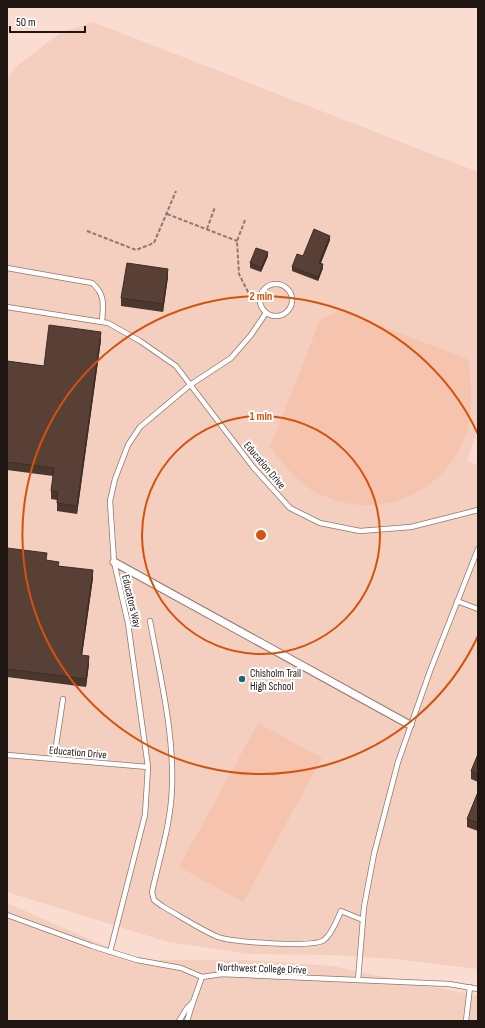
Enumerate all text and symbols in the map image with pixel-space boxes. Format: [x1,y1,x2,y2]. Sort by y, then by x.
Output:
scale bar [10,8,85,34]
text: 50 m [16,15,36,30]
text: 2 min [250,289,272,304]
text: 1 min [250,409,272,424]
street label: Education Drive [241,439,288,492]
centre of rings [254,528,268,542]
street label: Educators Way [119,573,144,630]
place label: Chisholm Trail High School [250,667,301,693]
marker: Chisholm Trail High School [237,674,247,684]
street label: Education Drive [49,744,107,761]
street label: Northwest College Drive [217,960,307,977]

